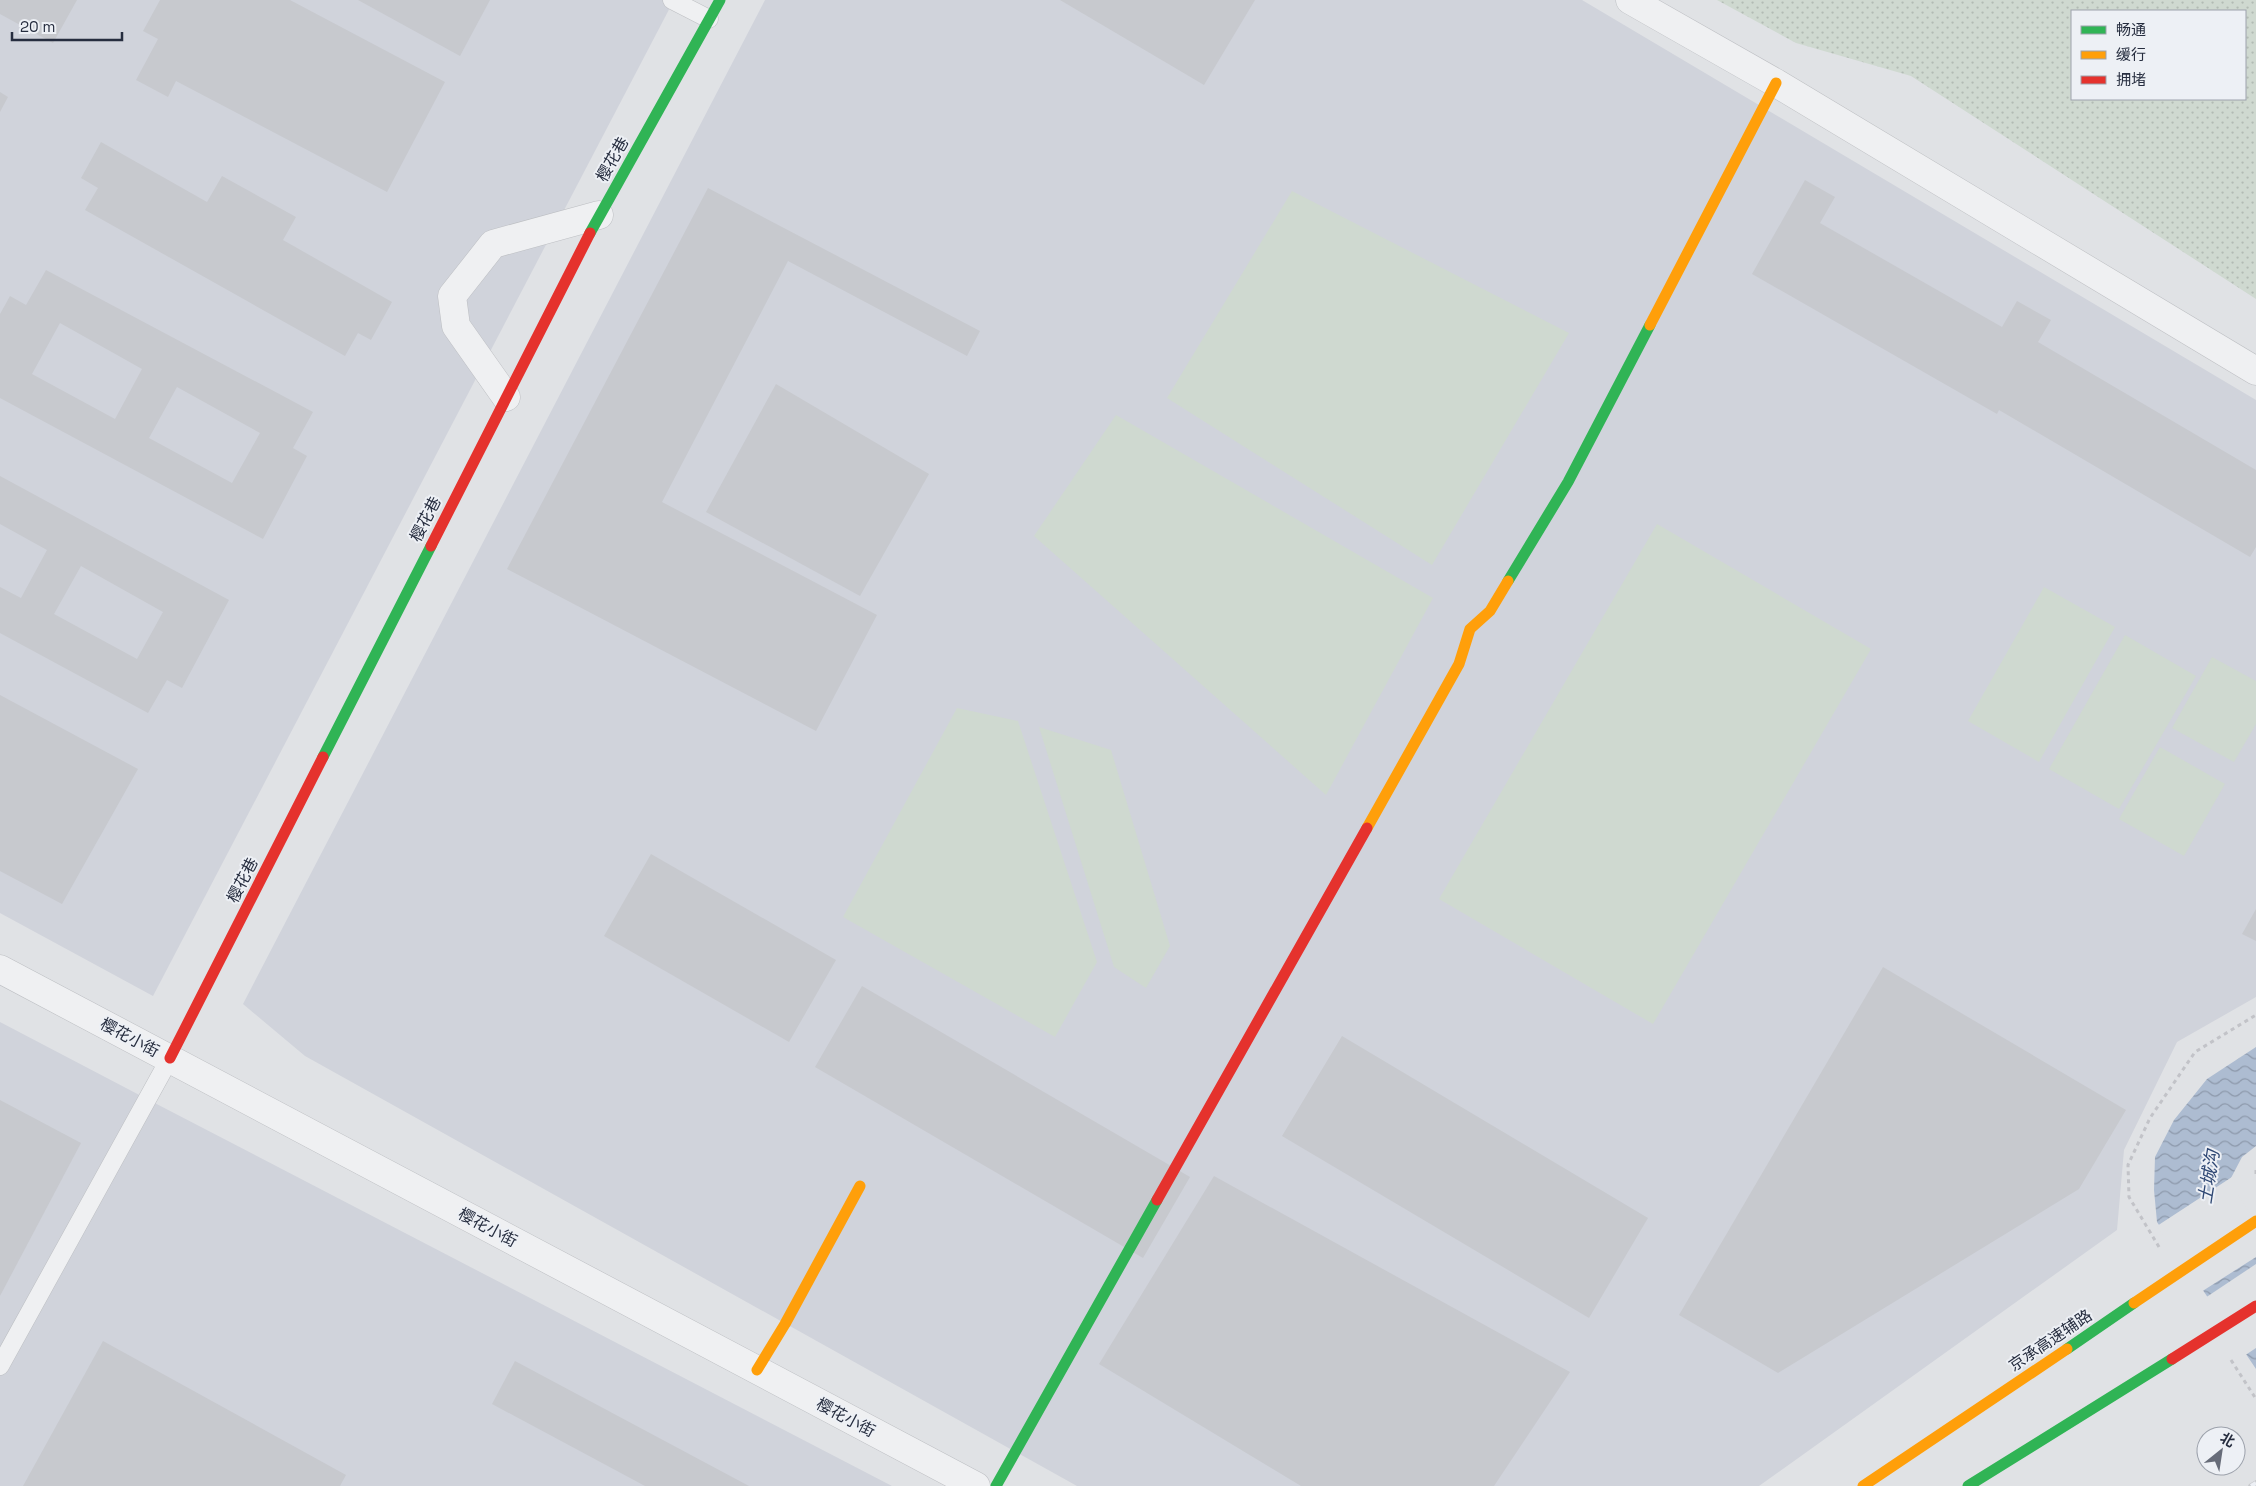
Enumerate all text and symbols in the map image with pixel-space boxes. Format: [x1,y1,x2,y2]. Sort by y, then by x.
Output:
scale bar [12,10,122,42]
legend [2071,10,2246,100]
text: 20 m [20,17,55,36]
text: 畅通 [2116,20,2146,39]
text: 缓行 [2116,45,2146,64]
text: 拥堵 [2116,70,2146,89]
street label: 樱花巷 [592,133,633,185]
street label: 樱花巷 [405,493,446,545]
street label: 樱花巷 [222,854,263,906]
street label: 樱花小街 [97,1013,163,1062]
water label: 土城沟 [2193,1146,2224,1205]
street label: 樱花小街 [455,1203,521,1252]
street label: 京承高速辅路 [2005,1305,2096,1376]
street label: 樱花小街 [813,1393,879,1442]
north arrow [2196,1426,2246,1476]
text: 北 [2217,1428,2238,1451]

